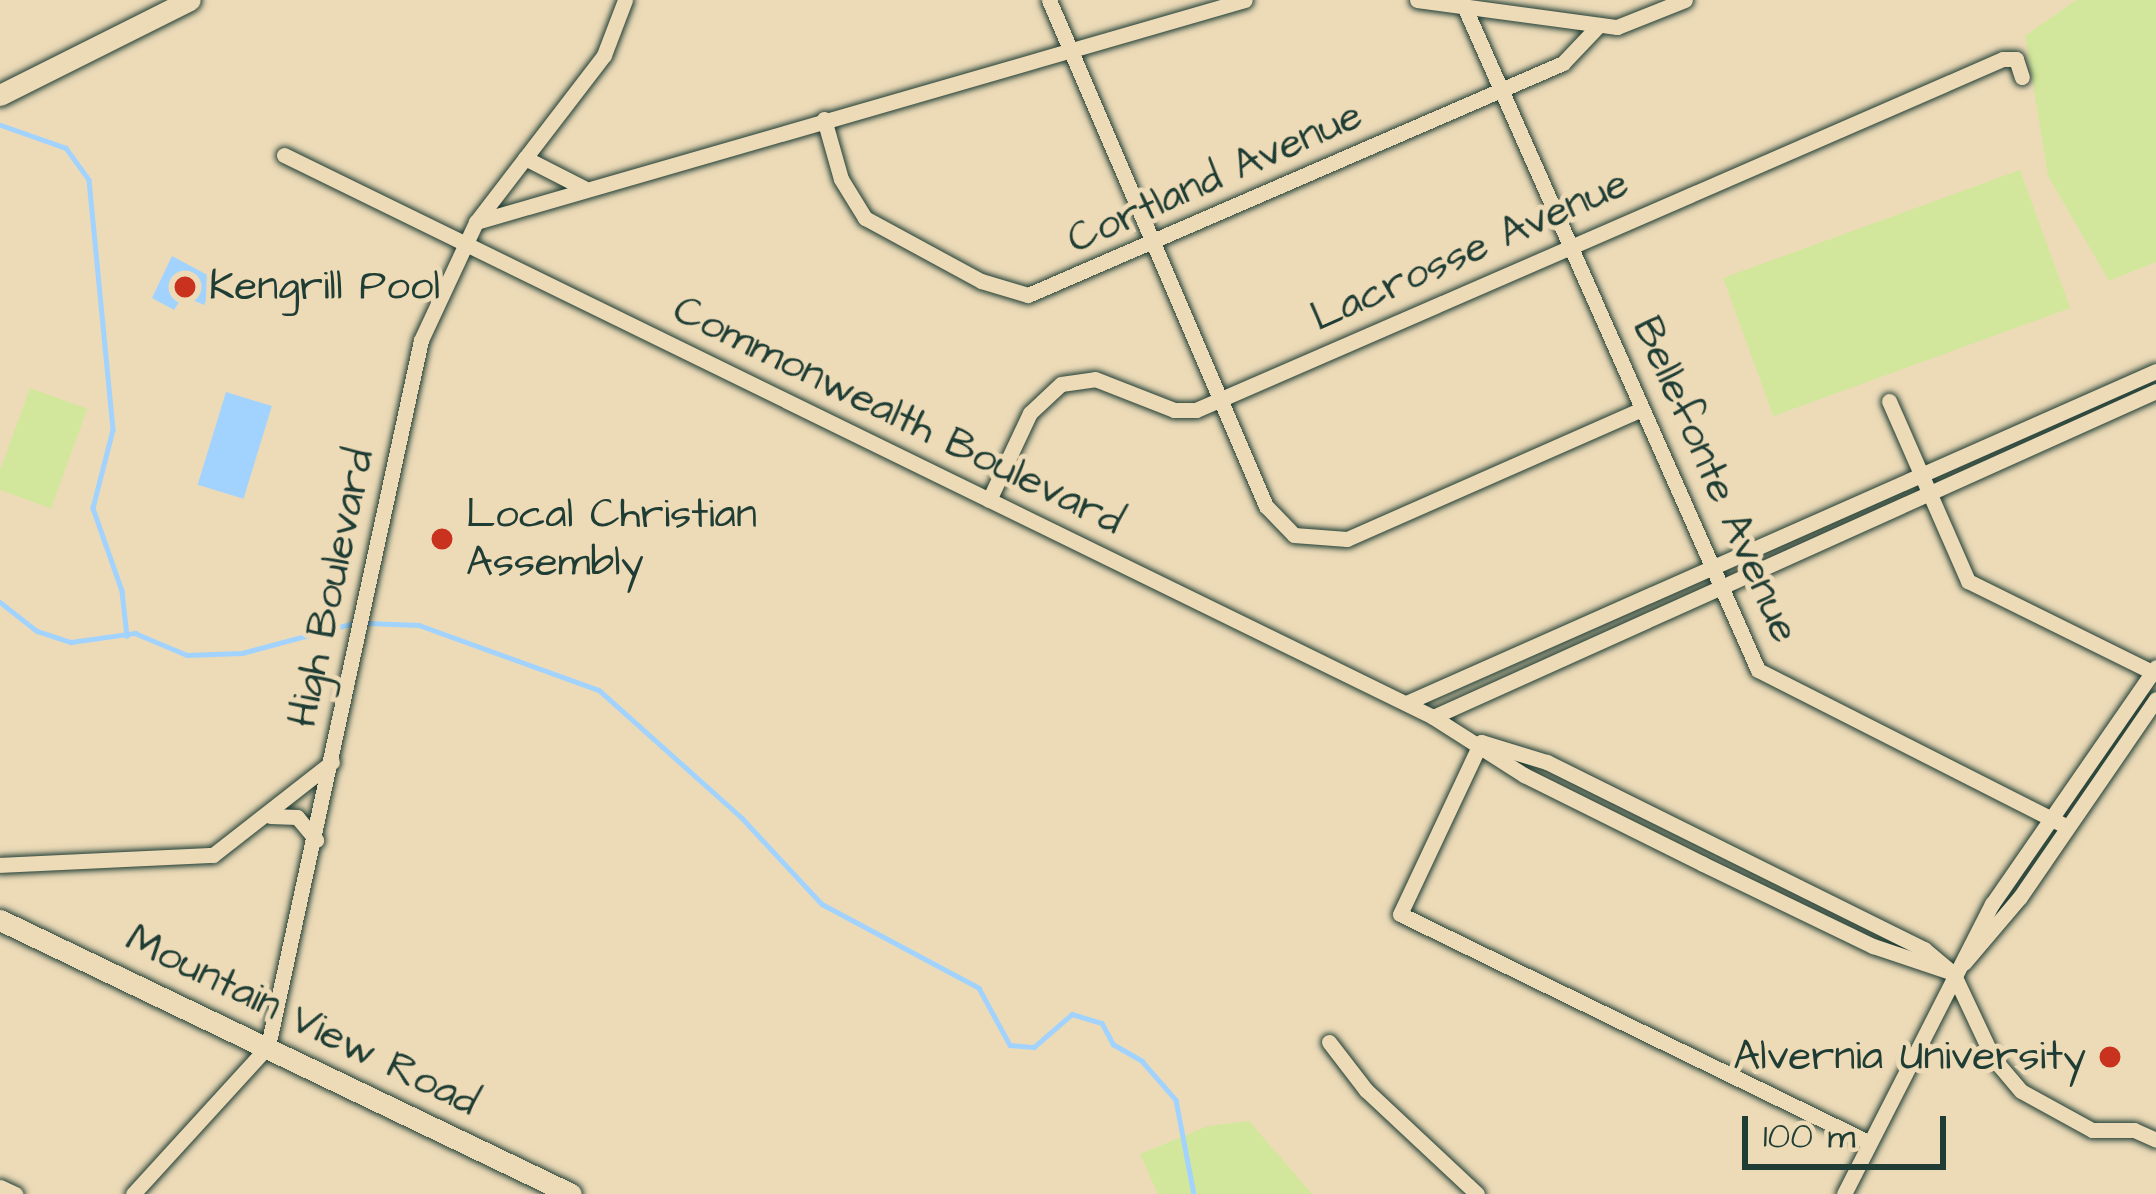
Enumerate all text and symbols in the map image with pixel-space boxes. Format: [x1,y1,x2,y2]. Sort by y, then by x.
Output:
street label: Cortland Avenue [1060,90,1370,266]
street label: Lacrosse Avenue [1304,158,1636,344]
place label: Kengrill Pool [209,262,440,312]
marker: Kengrill Pool [172,274,198,300]
street label: Commonwealth Boulevard [665,285,1131,547]
street label: Bellefonte Avenue [1621,309,1809,651]
street label: High Boulevard [278,444,386,732]
place label: Local Christian Assembly [466,490,757,588]
marker: Local Christian Assembly [429,526,455,552]
street label: Mountain View Road [118,914,486,1128]
place label: Alvernia University [1733,1032,2086,1082]
marker: Alvernia University [2097,1044,2123,1070]
scale bar [1748,1092,1952,1166]
text: 100 m [1763,1111,1855,1162]

